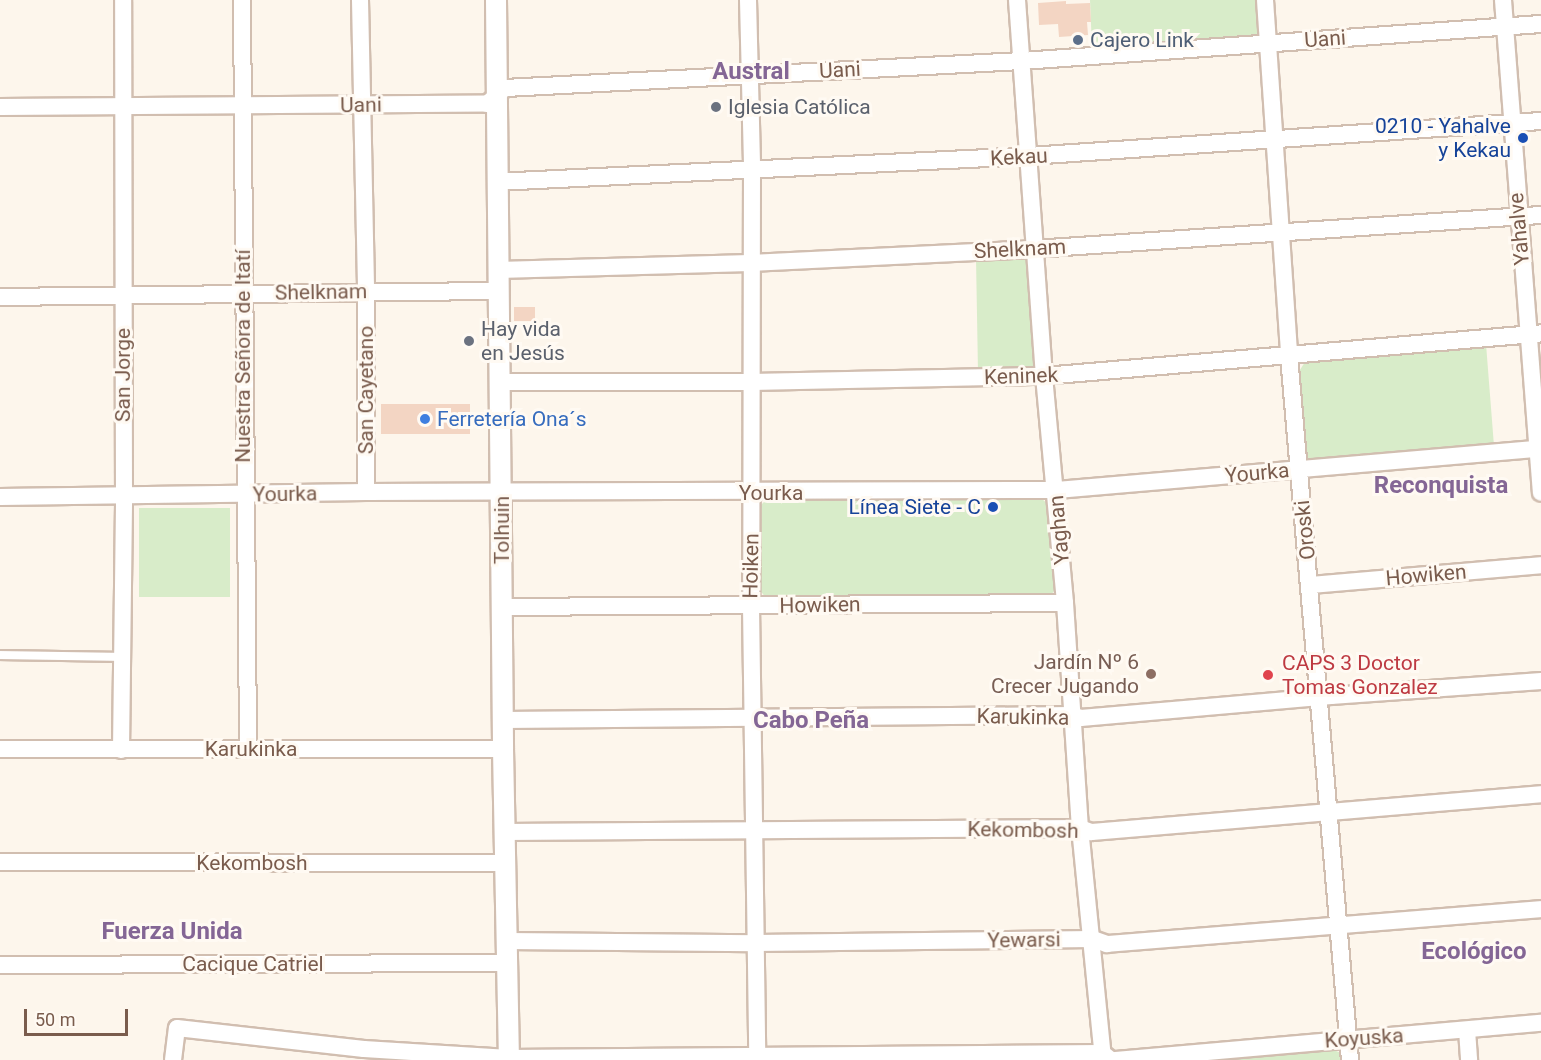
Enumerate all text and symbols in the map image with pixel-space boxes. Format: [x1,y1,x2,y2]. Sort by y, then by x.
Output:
street label: Uani [1303,25,1347,53]
place label: Cajero Link [1090,27,1194,53]
marker: Cajero Link [1071,33,1085,47]
street label: Uani [818,56,862,84]
district label: Austral [712,58,790,86]
street label: Uani [340,92,382,118]
place label: Iglesia Católica [728,94,871,120]
marker: Iglesia Católica [709,100,723,114]
place label: 0210 - Yahalve y Kekau [1375,113,1511,163]
marker: 0210 - Yahalve y Kekau [1516,131,1530,145]
street label: Kekau [990,143,1048,171]
street label: Yahalve [1503,192,1535,266]
street label: Shelknam [973,234,1067,264]
street label: Nuestra Señora de Itatí [230,249,256,463]
street label: Shelknam [275,279,367,305]
place label: Hay vida en Jesús [481,316,565,366]
street label: San Cayetano [353,326,379,454]
street label: San Jorge [110,328,136,422]
marker: Hay vida en Jesús [462,334,476,348]
street label: Keninek [984,362,1058,390]
place label: Ferretería Ona´s [437,406,587,432]
marker: Ferretería Ona´s [418,412,432,426]
street label: Yourka [1224,458,1290,488]
district label: Reconquista [1374,472,1508,500]
street label: Yourka [739,480,803,506]
street label: Yourka [252,481,318,507]
place label: Línea Siete - C [849,494,981,520]
street label: Yaghan [1043,494,1075,566]
street label: Tolhuin [489,496,515,564]
street label: Oroski [1289,499,1321,561]
marker: Línea Siete - C [986,500,1000,514]
street label: Hoiken [738,533,764,599]
street label: Howiken [1385,559,1467,591]
street label: Howiken [779,592,861,618]
place label: Jardín Nº 6 Crecer Jugando [991,649,1139,699]
place label: CAPS 3 Doctor Tomas Gonzalez [1282,650,1438,700]
marker: CAPS 3 Doctor Tomas Gonzalez [1259,666,1277,684]
marker: Jardín Nº 6 Crecer Jugando [1144,667,1158,681]
street label: Karukinka [976,704,1070,730]
district label: Cabo Peña [753,707,869,735]
street label: Karukinka [205,736,297,762]
street label: Kekombosh [967,816,1079,844]
street label: Kekombosh [196,850,308,876]
district label: Fuerza Unida [101,918,243,946]
street label: Yewarsi [987,927,1061,953]
district label: Ecológico [1421,938,1527,966]
street label: Cacique Catriel [182,951,324,977]
scale bar [27,997,130,1035]
text: 50 m [35,1009,75,1030]
street label: Koyuska [1324,1023,1404,1053]

